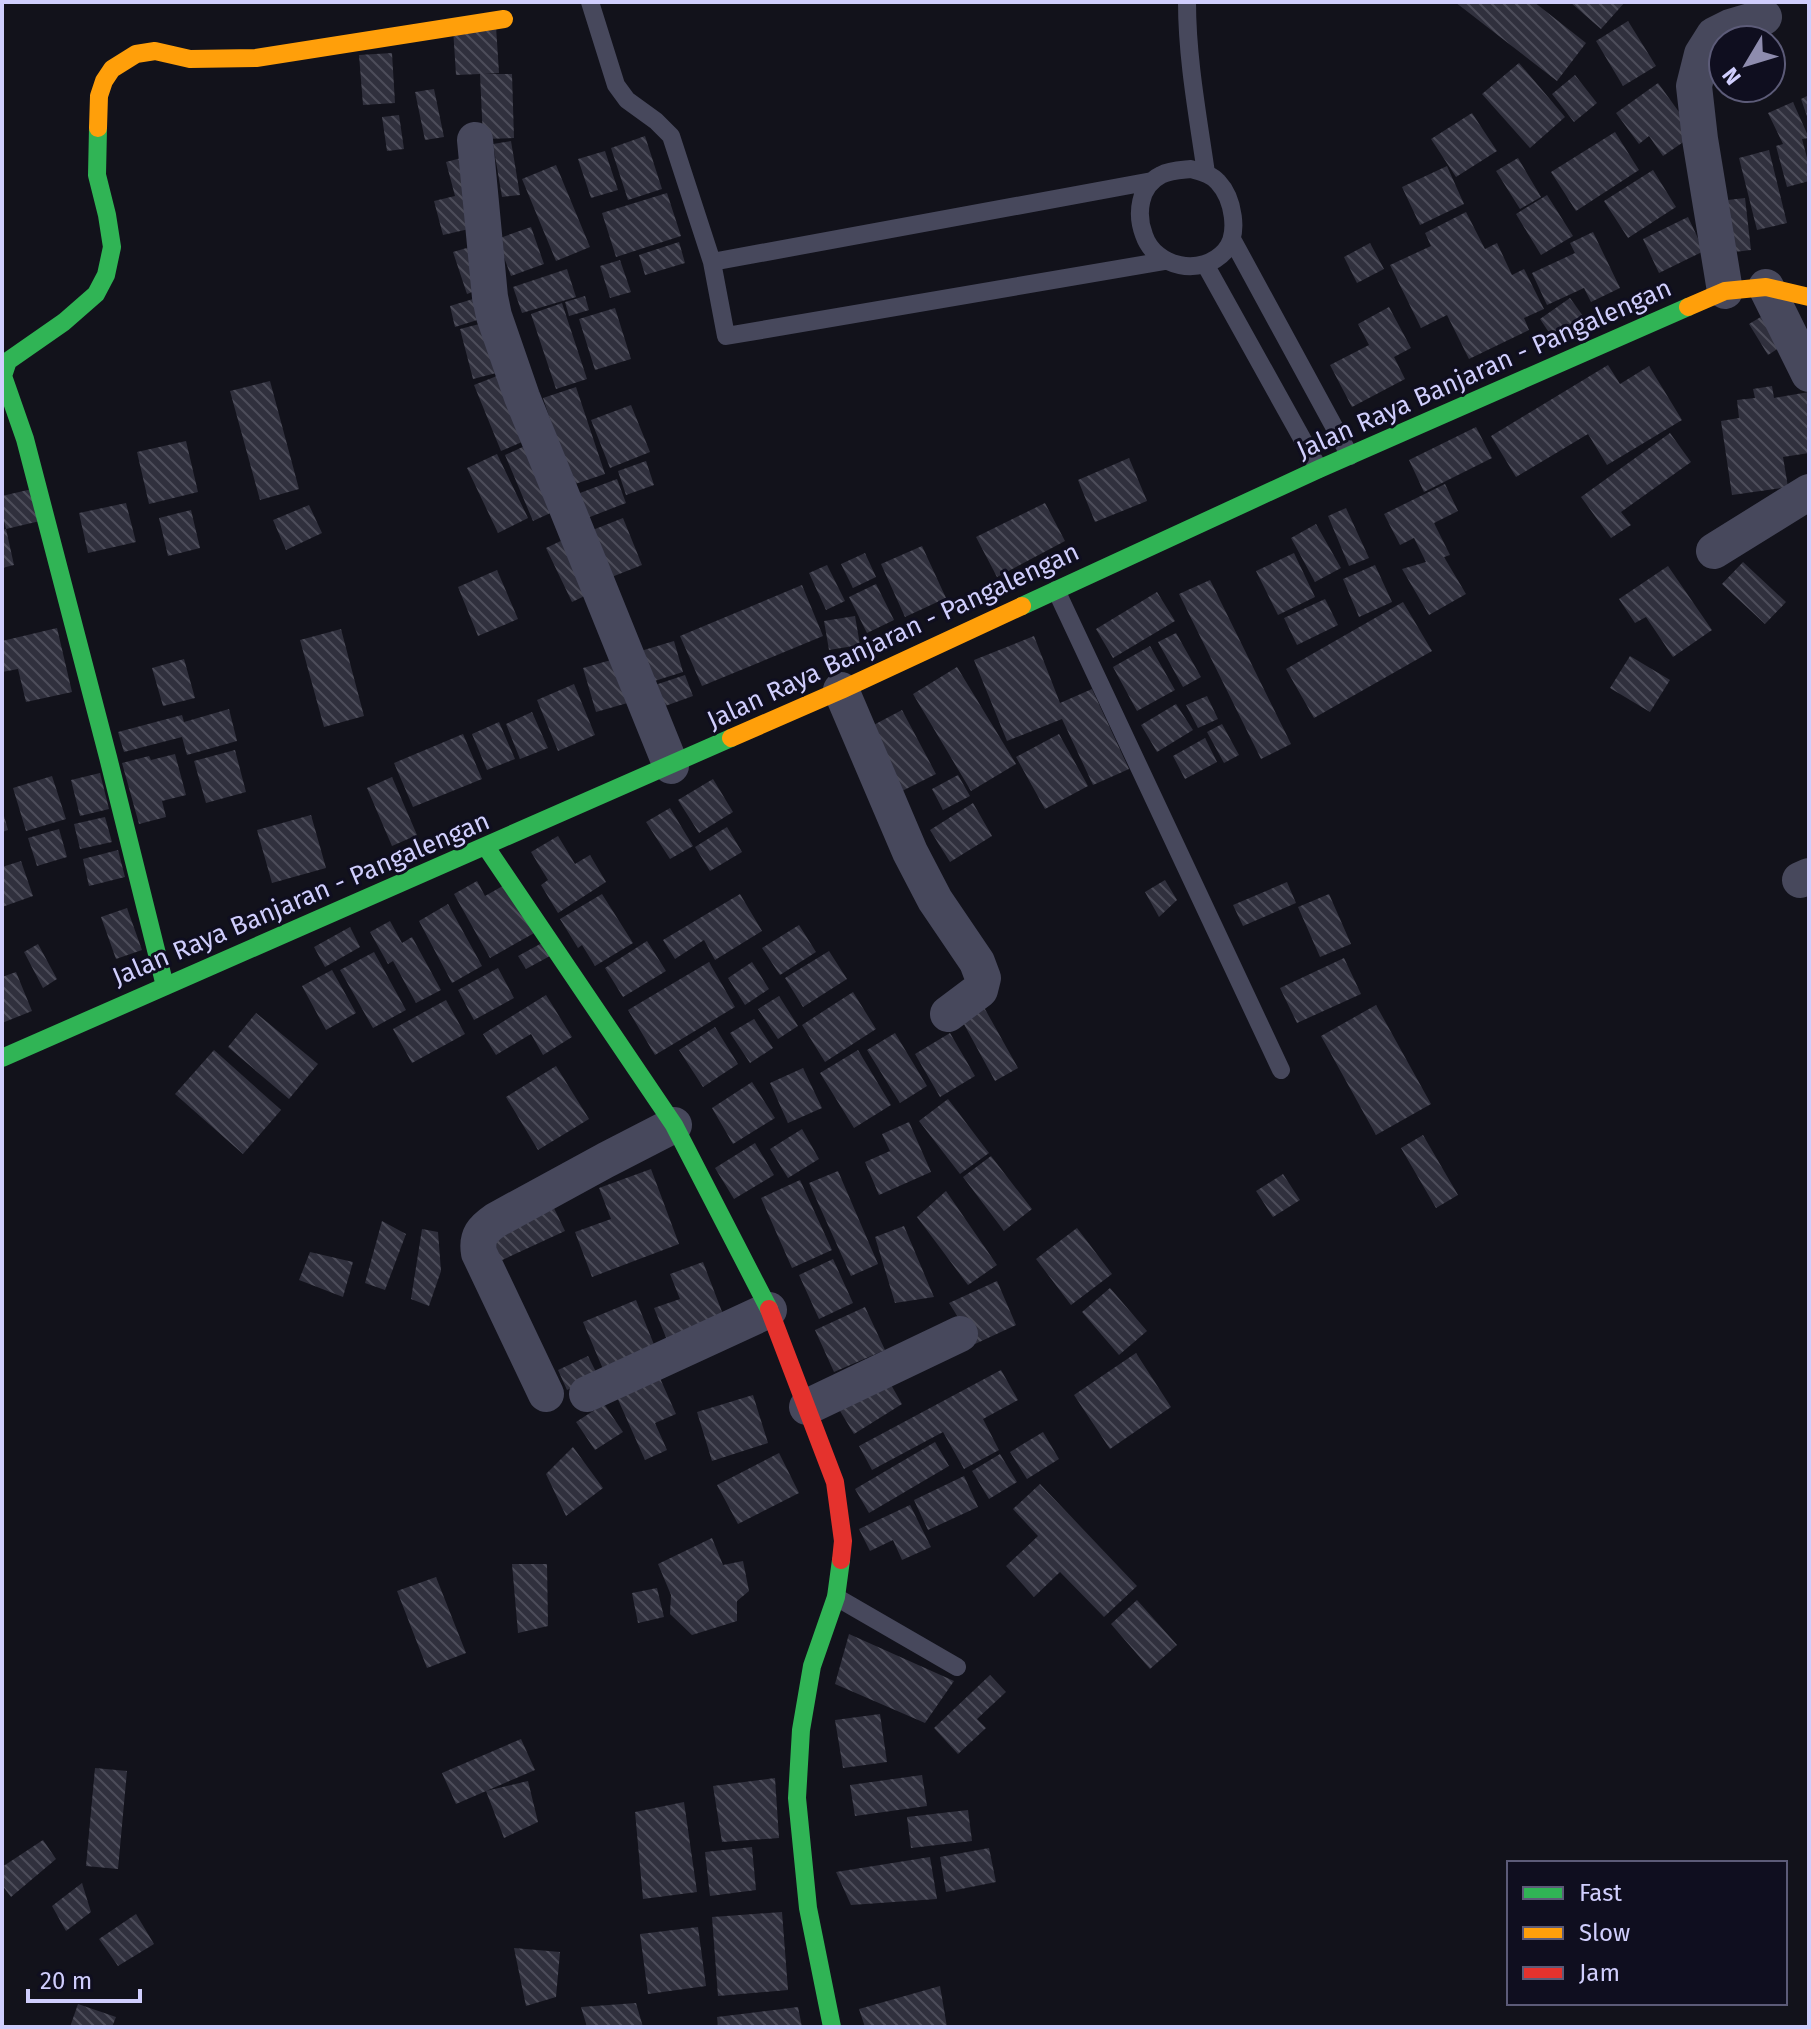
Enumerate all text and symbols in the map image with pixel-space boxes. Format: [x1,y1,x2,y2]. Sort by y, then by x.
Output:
north arrow [1707,24,1787,104]
text: N [1717,62,1747,90]
street label: Jalan Raya Banjaran - Pangalengan [1292,272,1676,466]
street label: Jalan Raya Banjaran - Pangalengan [702,536,1084,736]
street label: Jalan Raya Banjaran - Pangalengan [108,805,494,993]
legend [1507,1861,1787,2005]
text: Fast [1579,1879,1622,1907]
text: Slow [1579,1919,1630,1947]
scale bar [28,1953,140,2003]
text: Jam [1579,1959,1620,1987]
text: 20 m [40,1967,92,1995]

